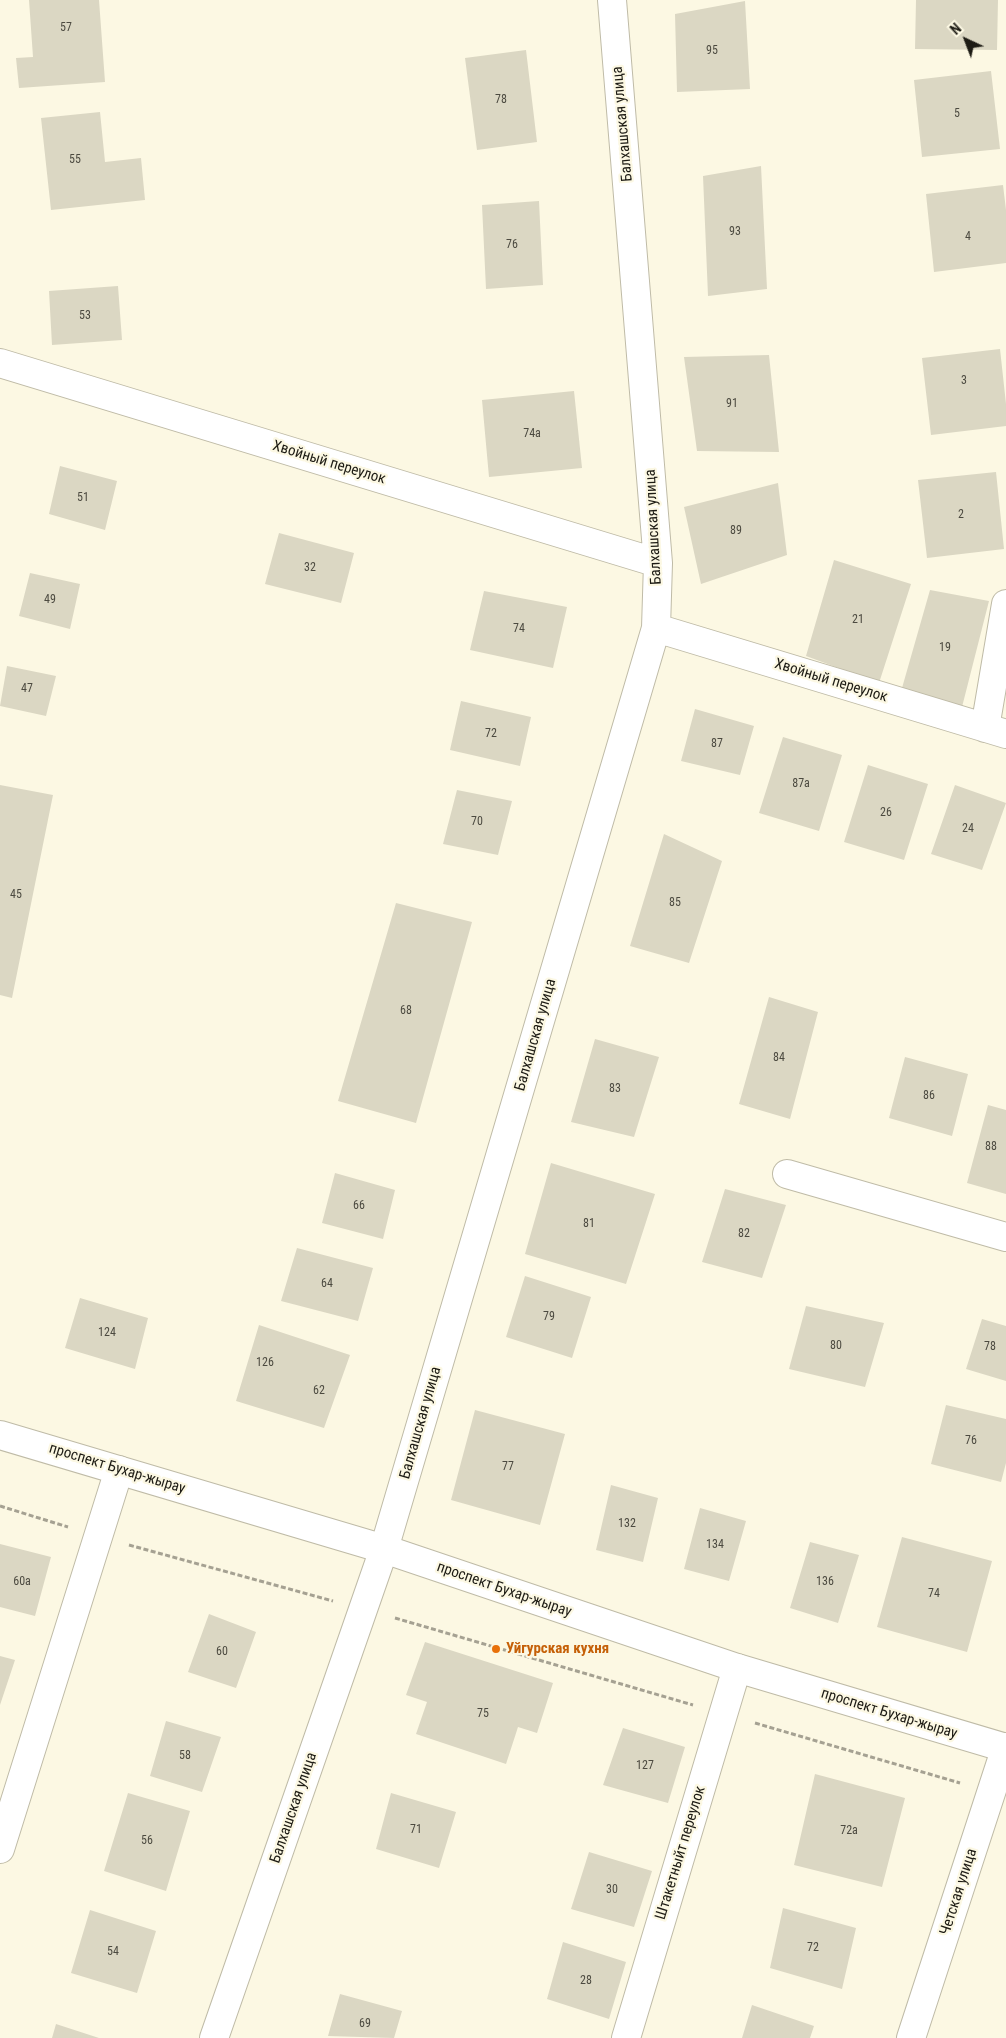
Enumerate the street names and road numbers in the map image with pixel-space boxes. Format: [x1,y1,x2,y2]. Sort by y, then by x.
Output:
street label: Балхашская улица [609,66,637,182]
street label: Хвойный переулок [270,437,388,489]
street label: Балхашская улица [642,469,666,585]
street label: Хвойный переулок [772,655,890,707]
street label: Балхашская улица [511,977,561,1093]
street label: Балхашская улица [396,1365,446,1481]
street label: проспект Бухар-жырау [47,1440,187,1498]
street label: проспект Бухар-жырау [434,1558,574,1622]
street label: проспект Бухар-жырау [819,1685,959,1743]
street label: Балхашская улица [267,1750,321,1866]
street label: Штакетныйт переулок [652,1784,710,1922]
street label: Четская улица [937,1846,981,1938]

